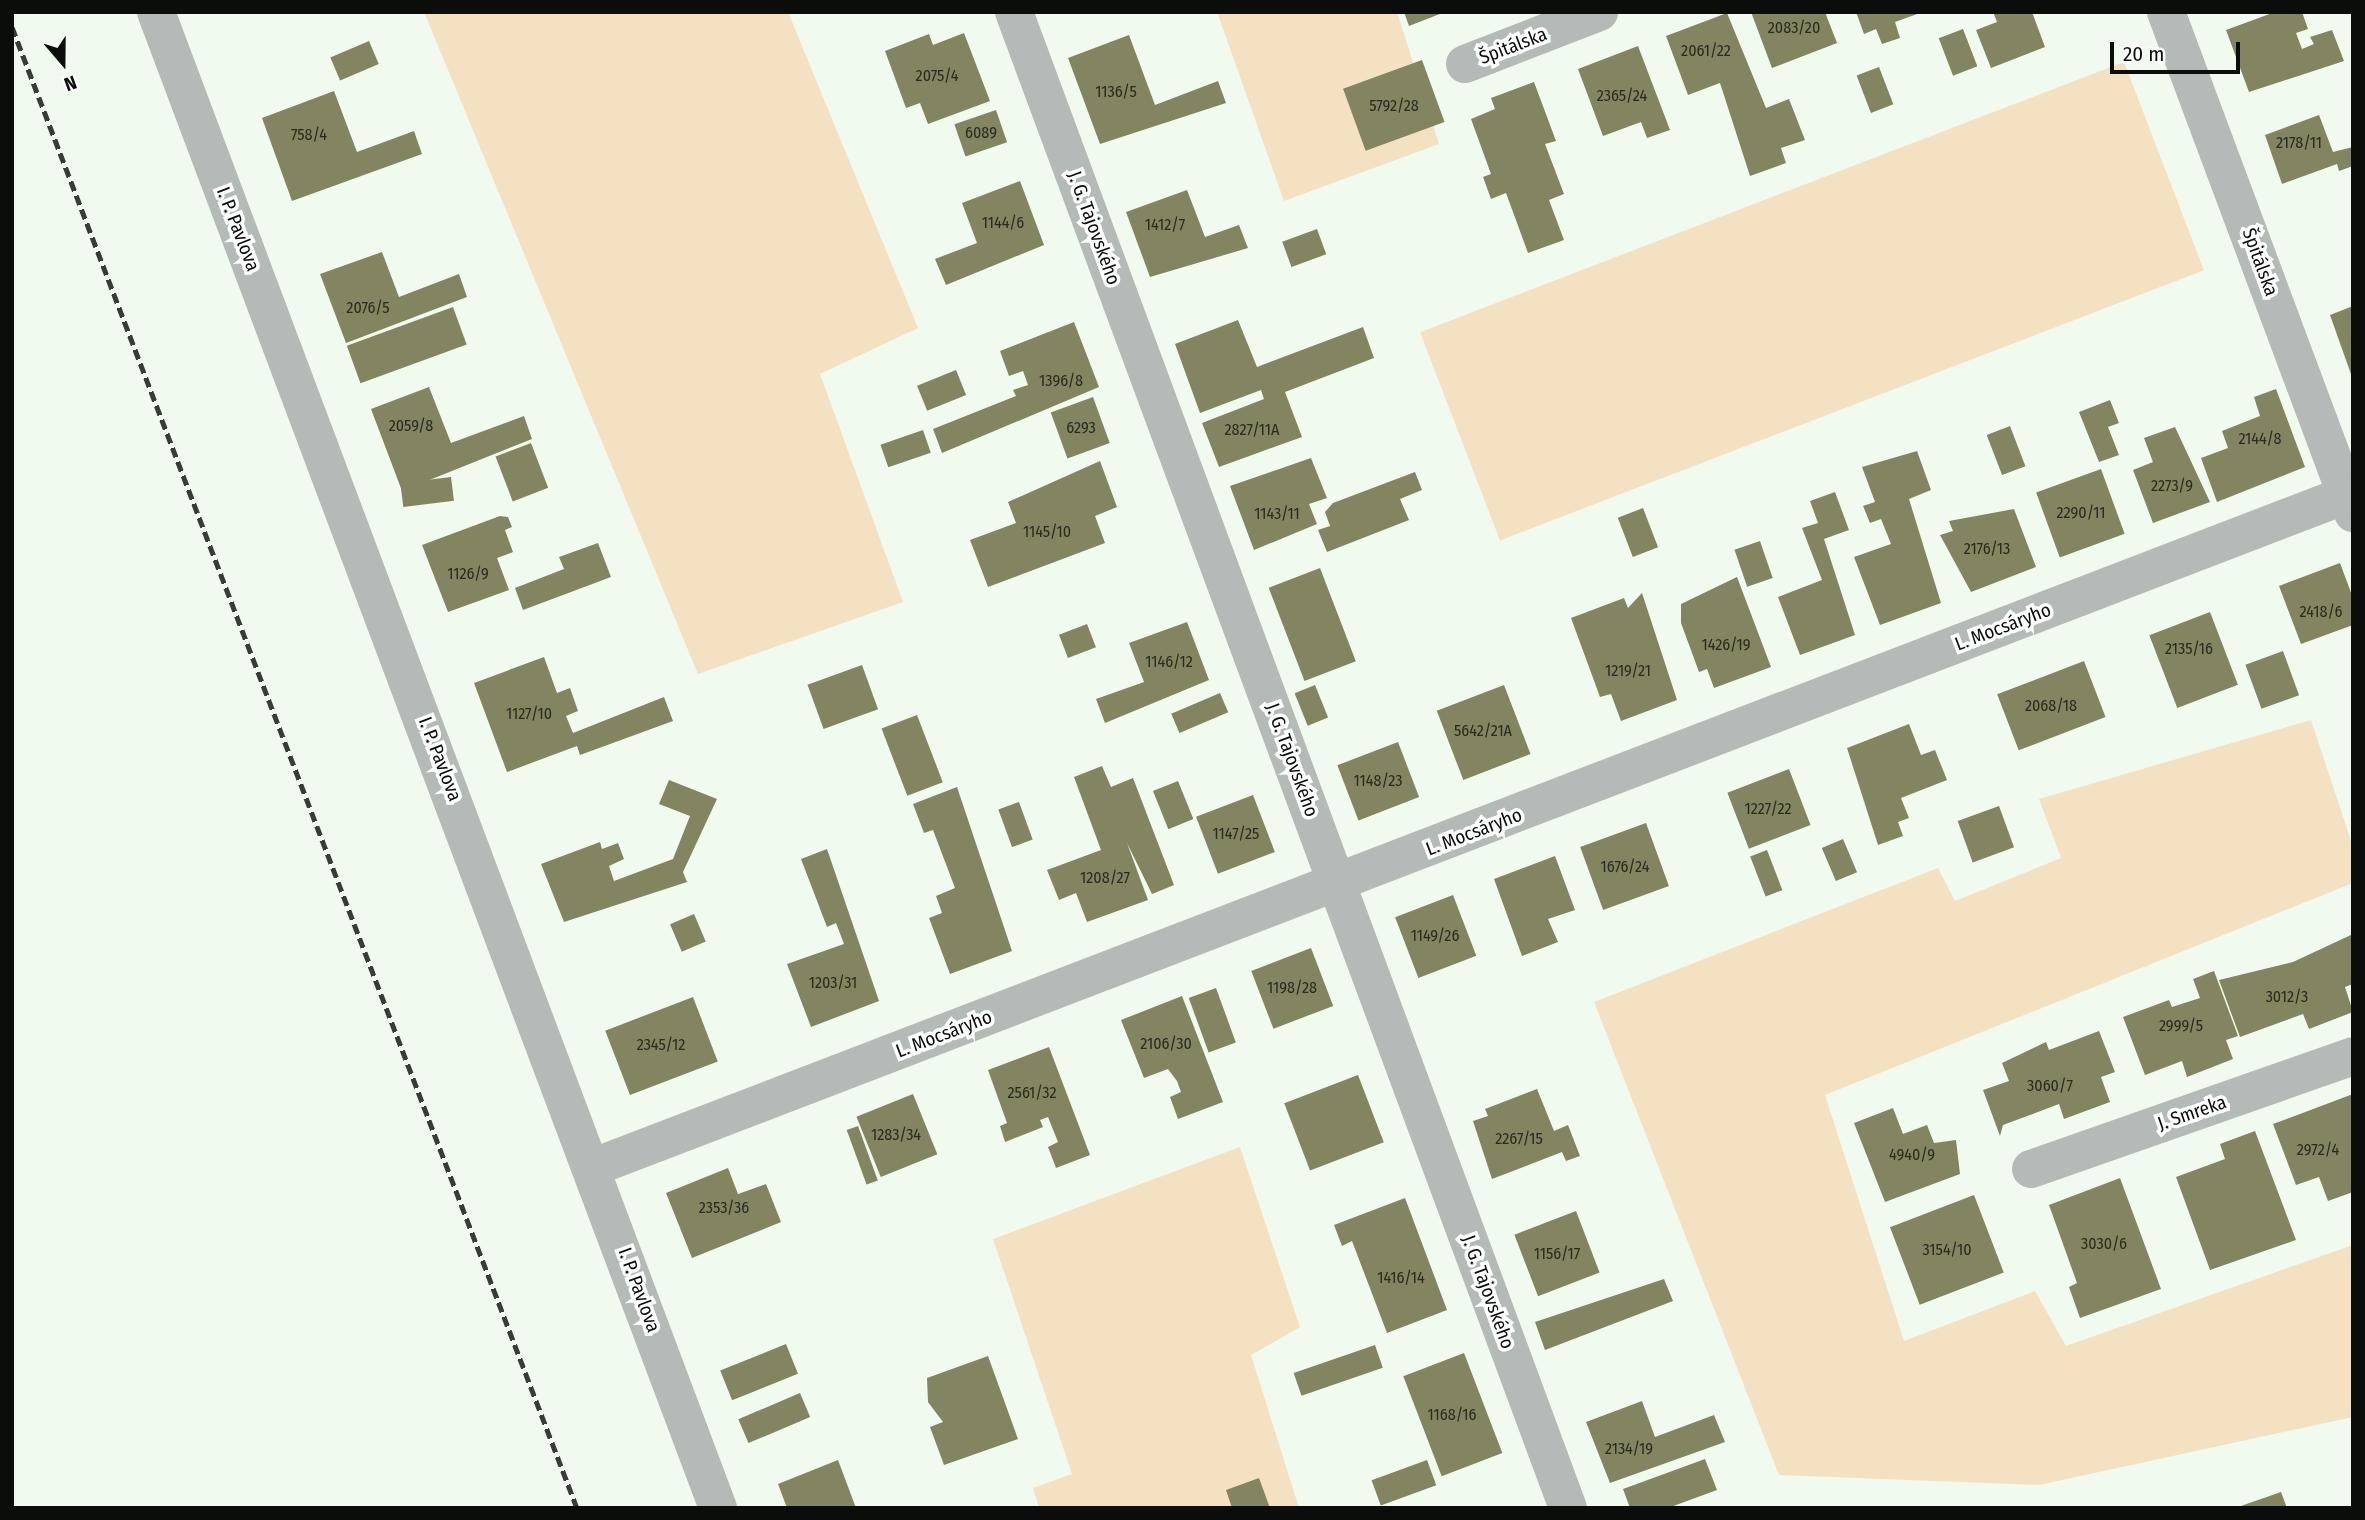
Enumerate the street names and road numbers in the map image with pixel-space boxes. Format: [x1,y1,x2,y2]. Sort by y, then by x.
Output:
street label: Špitálska [1476,23,1550,69]
street label: J. G. Tajovského [1063,168,1125,288]
street label: I. P. Pavlova [212,184,264,274]
street label: Špitálska [2237,225,2283,299]
street label: L. Mocsáryho [1952,598,2054,656]
street label: J. G. Tajovského [1261,700,1323,820]
street label: I. P. Pavlova [414,714,466,804]
street label: L. Mocsáryho [1423,803,1525,861]
street label: L. Mocsáryho [893,1005,995,1063]
street label: J. Smreka [2155,1091,2229,1135]
street label: J. G. Tajovského [1457,1232,1519,1352]
street label: I. P. Pavlova [613,1245,665,1335]

